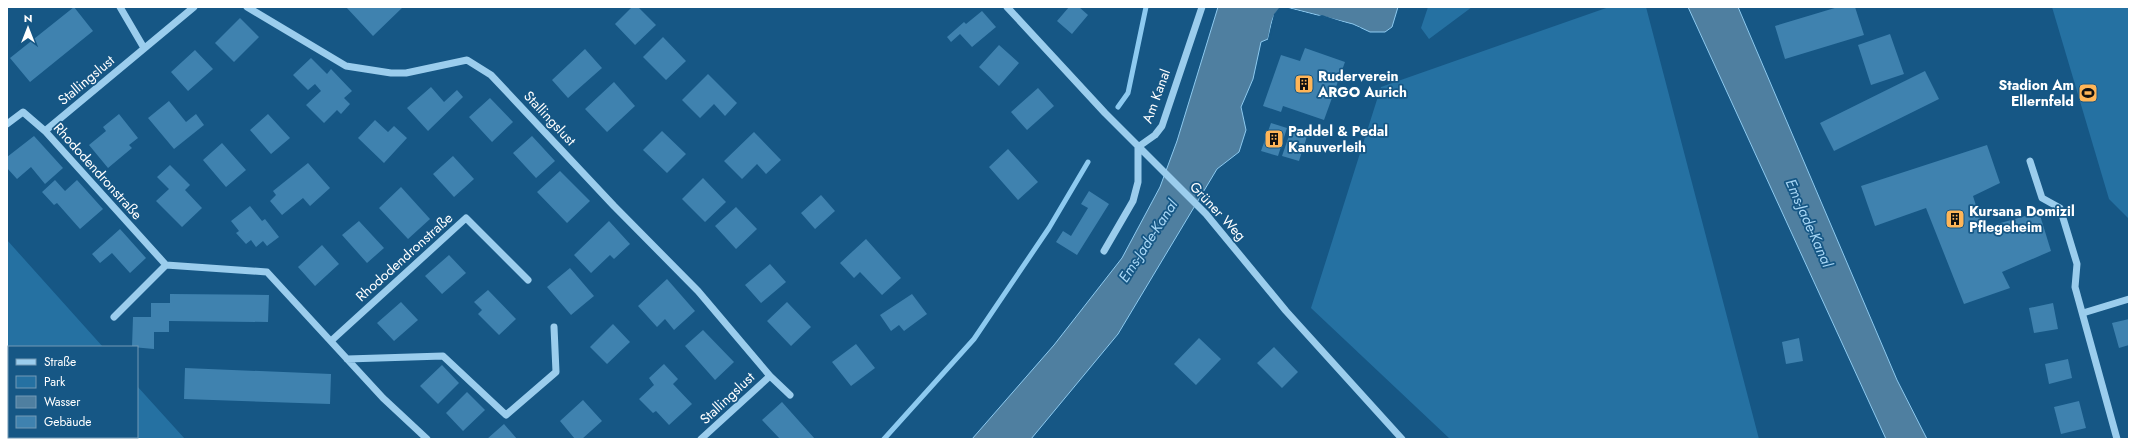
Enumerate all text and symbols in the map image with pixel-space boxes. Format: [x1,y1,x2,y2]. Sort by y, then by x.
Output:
north arrow [8,8,48,48]
text: N [24,10,32,26]
street label: Stallingslust [53,50,119,110]
street label: Am Kanal [1137,66,1175,126]
place label: Ruderverein ARGO Aurich [1317,66,1407,102]
building icon: Ruderverein ARGO Aurich [1293,73,1315,95]
place label: Stadion Am Ellernfeld [1998,75,2074,111]
sports icon: Stadion Am Ellernfeld [2077,82,2099,104]
street label: Stallingslust [519,86,581,150]
street label: Rhododendronstraße [49,118,147,224]
place label: Paddel & Pedal Kanuverleih [1288,121,1388,157]
building icon: Paddel & Pedal Kanuverleih [1263,128,1285,150]
water label: Ems-Jade-Kanal [1780,175,1839,271]
street label: Grüner Weg [1185,177,1251,245]
water label: Ems-Jade-Kanal [1113,195,1183,287]
place label: Kursana Domizil Pflegeheim [1969,201,2075,237]
street label: Rhododendronstraße [351,208,457,306]
building icon: Kursana Domizil Pflegeheim [1944,208,1966,230]
legend [8,346,138,438]
text: Straße [44,353,76,371]
street label: Stallingslust [695,367,759,429]
text: Park [44,373,66,391]
text: Wasser [44,393,81,411]
text: Gebäude [44,413,91,431]

